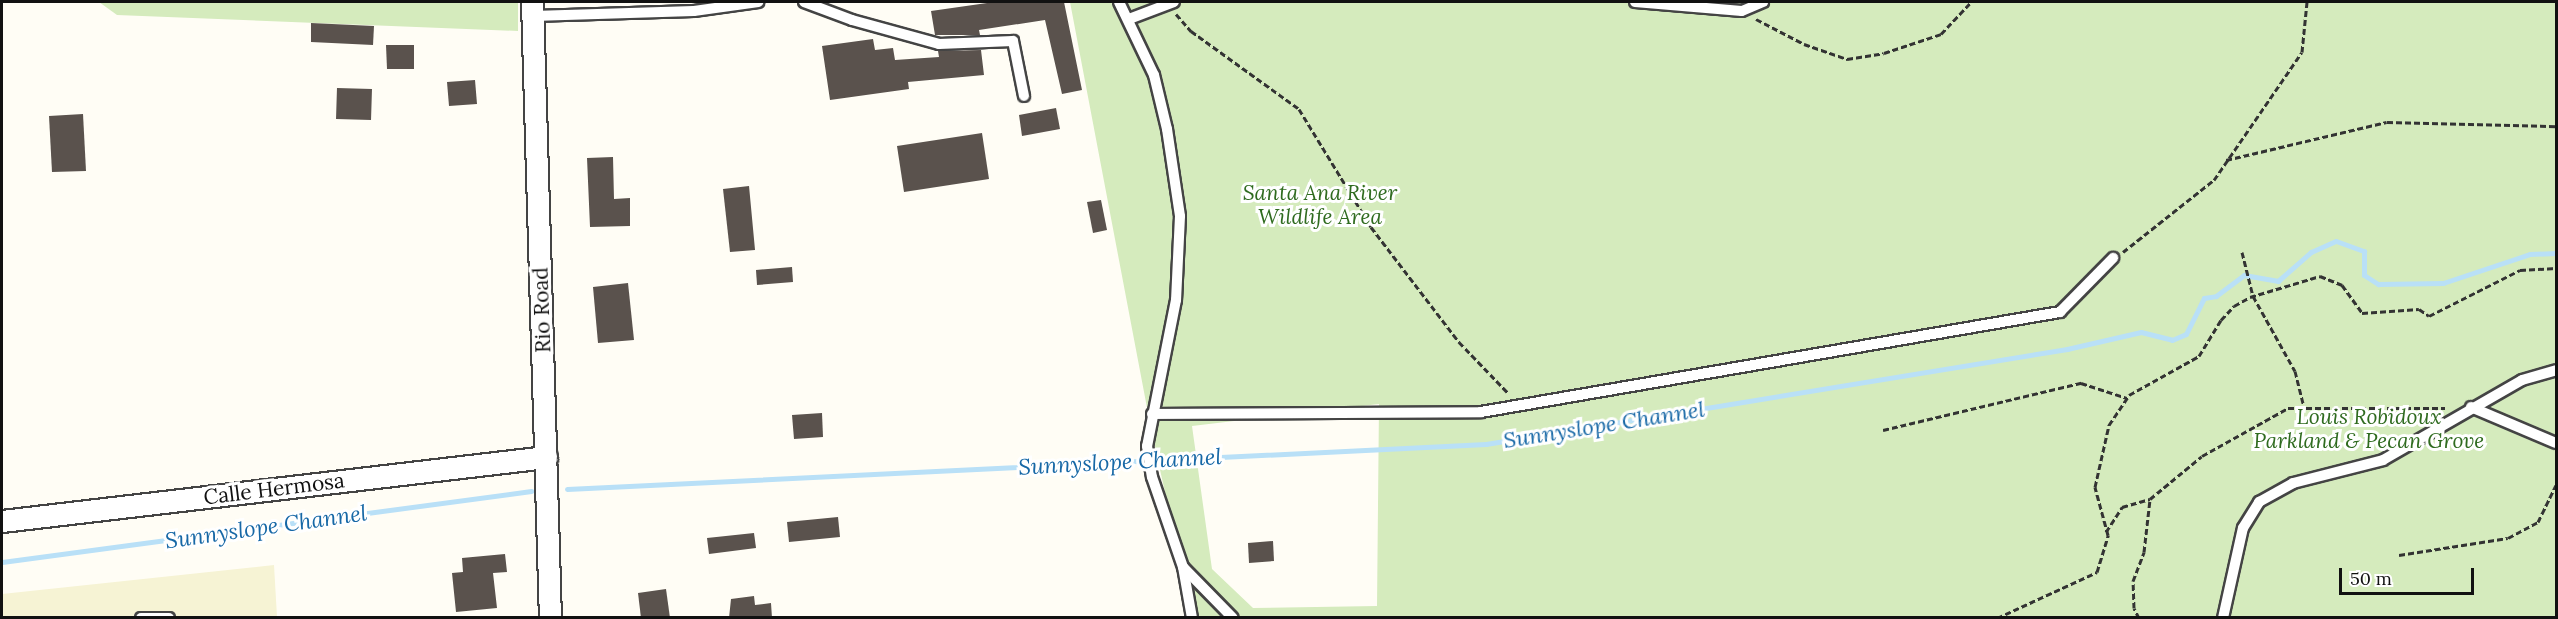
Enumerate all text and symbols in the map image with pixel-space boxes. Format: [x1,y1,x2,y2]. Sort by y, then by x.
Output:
park label: Santa Ana River Wildlife Area [1243,180,1397,230]
street label: Rio Road [528,267,556,353]
water label: Sunnyslope Channel [1502,396,1706,454]
park label: Louis Robidoux Parkland & Pecan Grove [2254,404,2484,454]
water label: Sunnyslope Channel [1018,443,1222,481]
street label: Calle Hermosa [202,468,346,510]
water label: Sunnyslope Channel [163,500,369,554]
scale bar [2342,556,2477,594]
text: 50 m [2350,567,2392,590]

